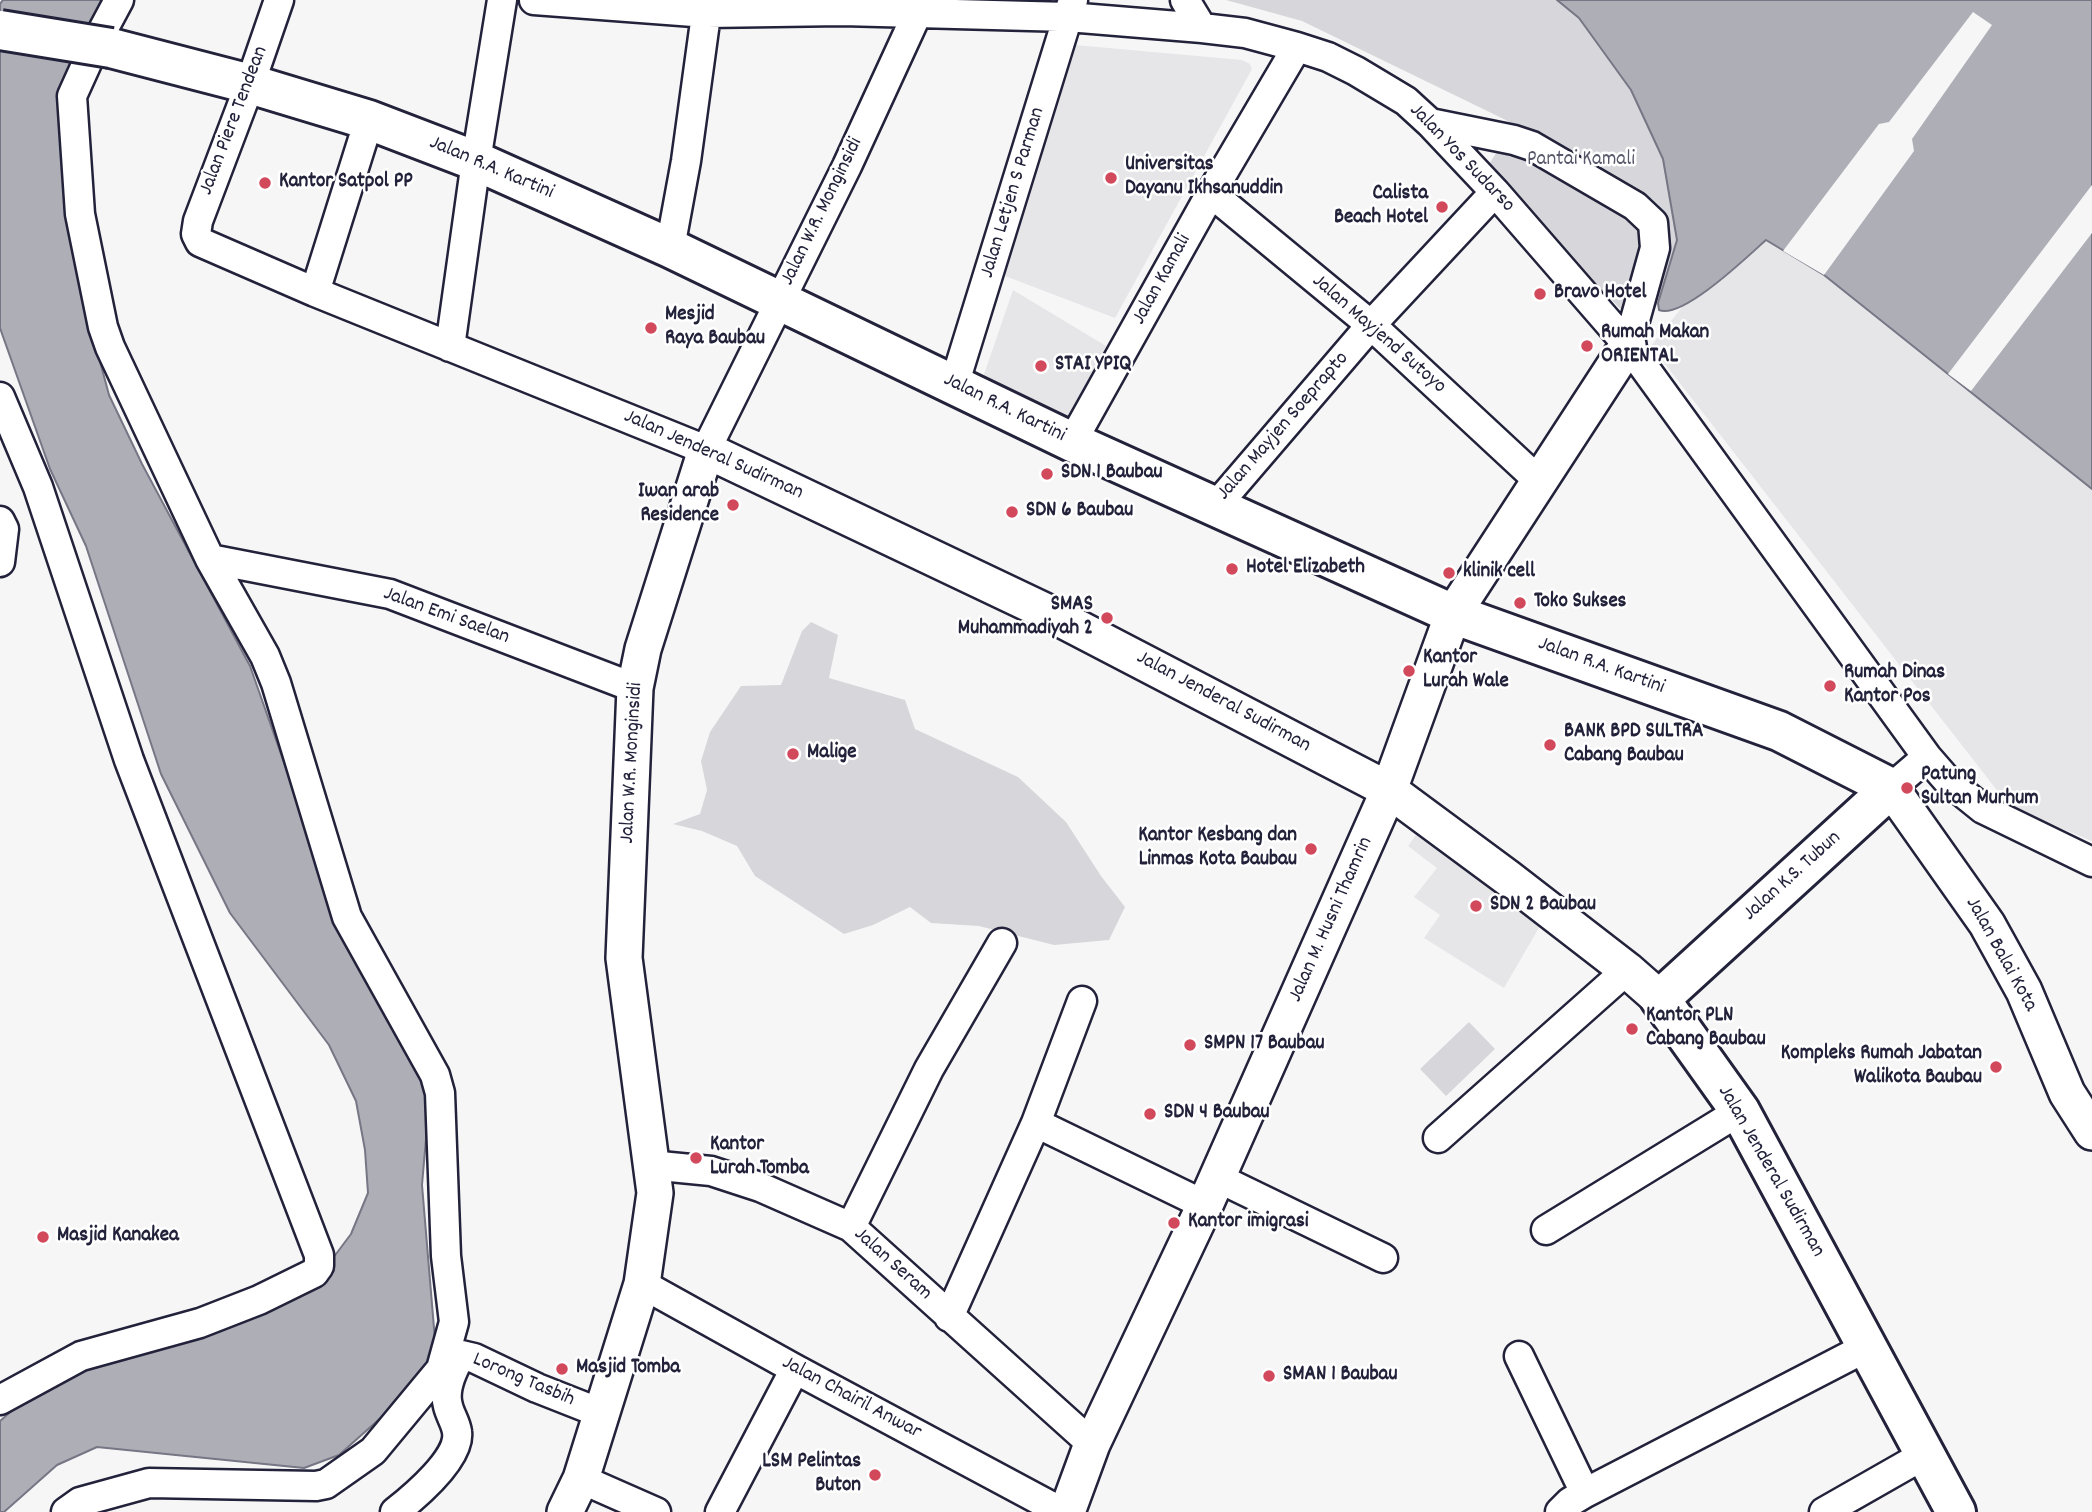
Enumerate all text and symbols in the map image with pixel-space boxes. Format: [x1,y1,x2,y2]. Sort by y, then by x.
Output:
street label: Jalan Piere Tendean [195,43,275,199]
street label: Jalan Yos Sudarso [1403,99,1519,219]
street label: Jalan Letjen S Parman [976,105,1052,281]
street label: Jalan R.A. Kartini [425,131,557,207]
street label: Jalan W.R. Monginsidi [776,134,870,290]
park label: Pantai Kamali [1527,148,1635,174]
place label: Universitas Dayanu Ikhsanuddin [1125,153,1283,203]
place label: Kantor Satpol PP [279,170,413,196]
marker: Universitas Dayanu Ikhsanuddin [1103,170,1119,186]
marker: Kantor Satpol PP [257,175,273,191]
place label: Calista Beach Hotel [1334,182,1428,232]
marker: Calista Beach Hotel [1434,199,1450,215]
street label: Jalan Kamali [1128,230,1198,330]
street label: Jalan Mayjend Sutoyo [1306,270,1450,400]
place label: Bravo Hotel [1554,281,1647,307]
marker: Bravo Hotel [1532,286,1548,302]
place label: Mesjid Raya Baubau [665,303,765,353]
marker: Mesjid Raya Baubau [643,320,659,336]
place label: Rumah Makan ORIENTAL [1601,321,1709,371]
marker: Rumah Makan ORIENTAL [1579,338,1595,354]
street label: Jalan Mayjen Soeprapto [1213,348,1355,506]
place label: STAI YPIQ [1055,353,1131,379]
marker: STAI YPIQ [1033,358,1049,374]
street label: Jalan R.A. Kartini [939,369,1069,449]
street label: Jalan Jenderal Sudirman [619,405,807,507]
place label: SDN 1 Baubau [1061,461,1163,487]
marker: SDN 1 Baubau [1039,466,1055,482]
place label: Iwan arab Residence [638,480,719,530]
marker: Iwan arab Residence [725,497,741,513]
place label: SDN 6 Baubau [1026,499,1133,525]
marker: SDN 6 Baubau [1004,504,1020,520]
place label: Hotel Elizabeth [1246,556,1365,582]
place label: klinik cell [1463,560,1535,586]
marker: Hotel Elizabeth [1224,561,1240,577]
marker: klinik cell [1441,565,1457,581]
street label: Jalan Emi Saelan [380,583,512,651]
place label: Toko Sukses [1534,590,1626,616]
place label: SMAS Muhammadiyah 2 [958,593,1093,643]
marker: Toko Sukses [1512,595,1528,611]
marker: SMAS Muhammadiyah 2 [1099,610,1115,626]
street label: Jalan R.A. Kartini [1534,632,1668,702]
street label: Jalan Jenderal Sudirman [1132,646,1314,760]
place label: Kantor Lurah Wale [1423,646,1509,696]
place label: Rumah Dinas Kantor Pos [1844,661,1945,711]
marker: Kantor Lurah Wale [1401,663,1417,679]
marker: Rumah Dinas Kantor Pos [1822,678,1838,694]
street label: Jalan W.R. Monginsidi [616,682,650,844]
place label: BANK BPD SULTRA Cabang Baubau [1564,720,1704,770]
marker: BANK BPD SULTRA Cabang Baubau [1542,737,1558,753]
place label: Malige [807,741,856,767]
marker: Malige [785,746,801,762]
place label: Patung Sultan Murhum [1921,763,2039,813]
marker: Patung Sultan Murhum [1899,780,1915,796]
place label: Kantor Kesbang dan Linmas Kota Baubau [1138,824,1297,874]
street label: Jalan K.S. Tubun [1739,827,1847,927]
street label: Jalan M. Husni Thamrin [1284,834,1380,1006]
marker: Kantor Kesbang dan Linmas Kota Baubau [1303,841,1319,857]
place label: SDN 2 Baubau [1490,893,1596,919]
street label: Jalan Balai Kota [1958,893,2042,1017]
marker: SDN 2 Baubau [1468,898,1484,914]
place label: Kantor PLN Cabang Baubau [1646,1004,1766,1054]
marker: Kantor PLN Cabang Baubau [1624,1021,1640,1037]
place label: SMPN 17 Baubau [1204,1032,1325,1058]
marker: SMPN 17 Baubau [1182,1037,1198,1053]
place label: Kompleks Rumah Jabatan Walikota Baubau [1781,1042,1982,1092]
marker: Kompleks Rumah Jabatan Walikota Baubau [1988,1059,2004,1075]
street label: Jalan Jenderal Sudirman [1711,1082,1829,1262]
place label: SDN 4 Baubau [1164,1101,1270,1127]
marker: SDN 4 Baubau [1142,1106,1158,1122]
place label: Kantor Lurah Tomba [710,1133,809,1183]
marker: Kantor Lurah Tomba [688,1150,704,1166]
place label: Kantor imigrasi [1188,1210,1309,1236]
marker: Kantor imigrasi [1166,1215,1182,1231]
street label: Jalan Seram [847,1223,937,1307]
place label: Masjid Kanakea [57,1224,179,1250]
marker: Masjid Kanakea [35,1229,51,1245]
street label: Lorong Tasbih [468,1348,578,1414]
street label: Jalan Chairil Anwar [777,1352,925,1446]
place label: Masjid Tomba [576,1356,680,1382]
marker: Masjid Tomba [554,1361,570,1377]
place label: SMAN 1 Baubau [1283,1363,1397,1389]
marker: SMAN 1 Baubau [1261,1368,1277,1384]
place label: LSM Pelintas Buton [762,1450,861,1500]
marker: LSM Pelintas Buton [867,1467,883,1483]

